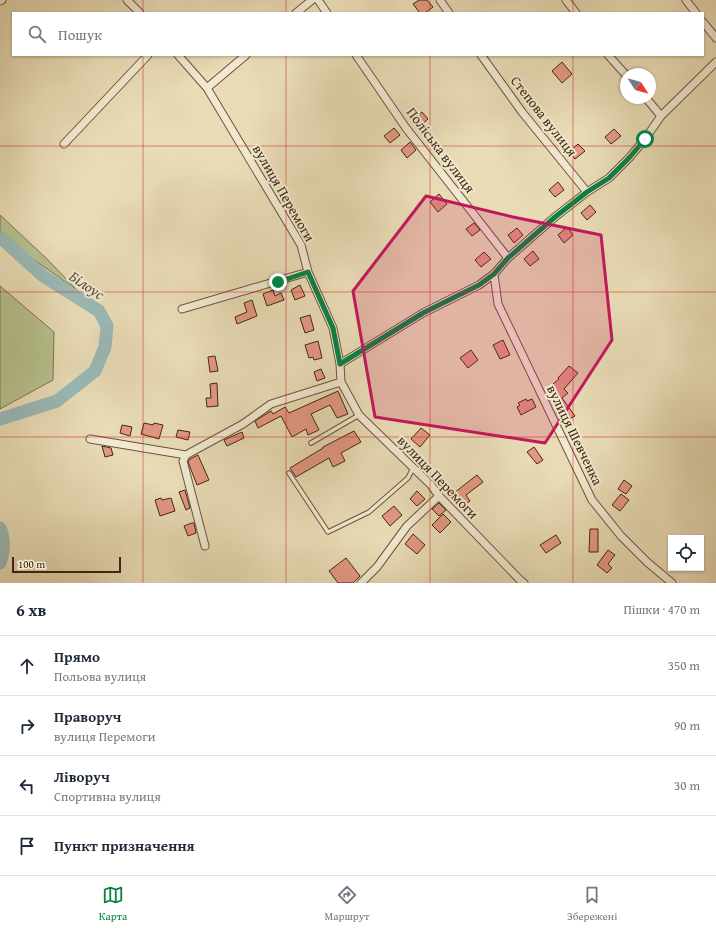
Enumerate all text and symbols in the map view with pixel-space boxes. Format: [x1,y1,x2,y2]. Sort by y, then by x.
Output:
search box [12,12,704,56]
icon: search [26,23,48,45]
text: Пошук [58,24,102,45]
north arrow [620,68,656,104]
street label: Степова вулиця [506,71,582,161]
street label: Поліська вулиця [402,103,480,197]
route start [636,130,654,148]
street label: вулиця Перемоги [248,141,320,245]
water label: Білоус [65,266,110,305]
route end [269,273,287,291]
street label: вулиця Шевченка [542,381,608,489]
street label: вулиця Перемоги [393,431,483,523]
map controls [668,535,704,571]
button: locate [668,535,704,571]
scale bar [12,555,121,574]
text: 100 m [18,556,45,572]
text: 6 хв [16,597,46,622]
text: Пішки · 470 m [623,600,700,619]
text: Прямо [54,646,100,667]
icon: ahead [16,655,38,677]
text: 350 m [668,656,700,675]
text: Польова вулиця [54,667,146,686]
text: Праворуч [54,706,121,727]
icon: right [16,715,38,737]
text: 90 m [674,716,700,735]
text: вулиця Перемоги [54,727,155,746]
text: Ліворуч [54,766,110,787]
icon: left [16,775,38,797]
text: 30 m [674,776,700,795]
text: Спортивна вулиця [54,787,161,806]
icon: arrive [16,835,38,857]
text: Пункт призначення [54,835,195,856]
tab: Карта [99,884,127,924]
tab: Маршрут [325,884,370,924]
tab: Збережені [567,884,617,924]

